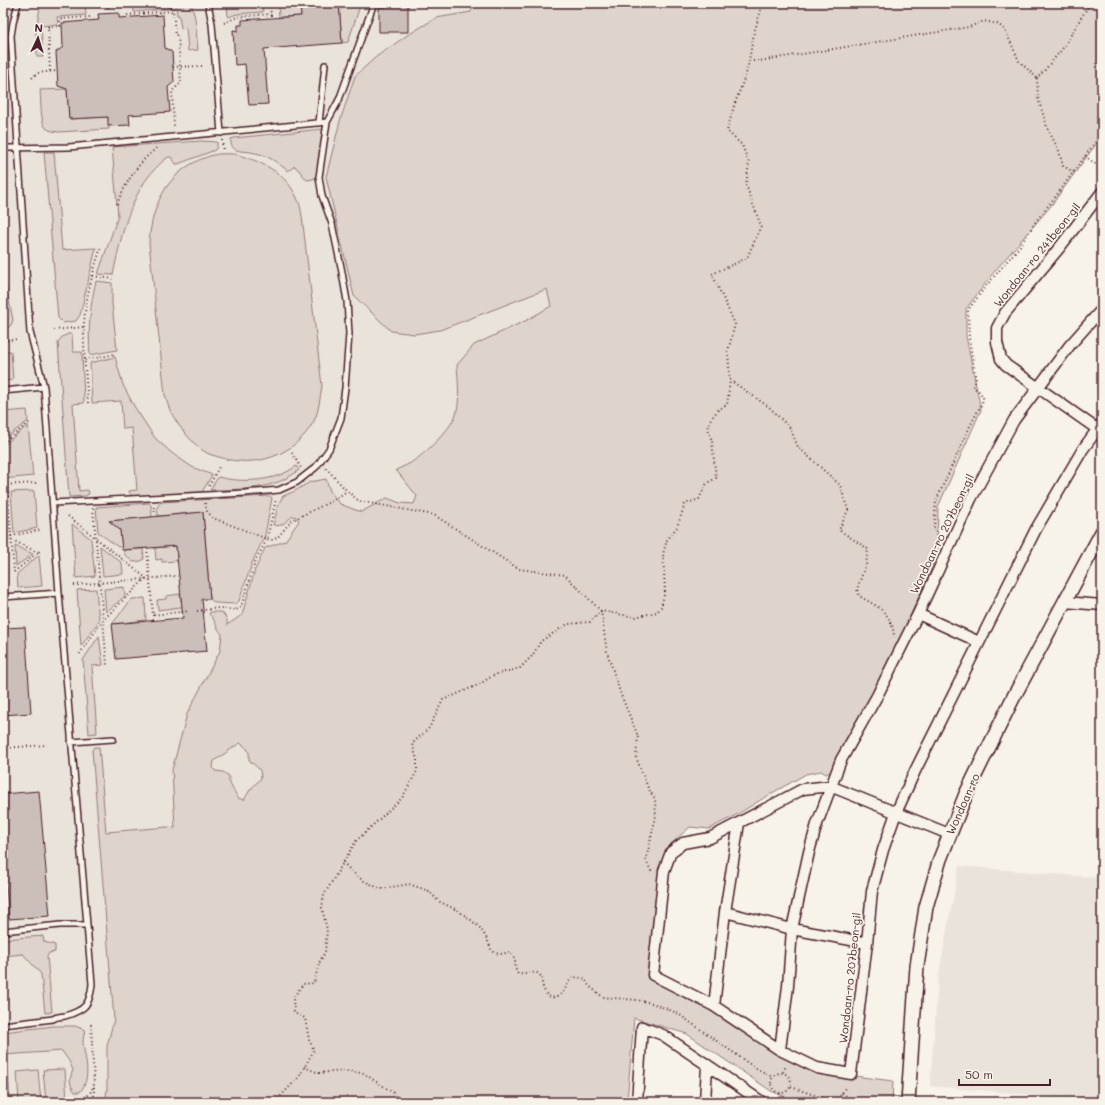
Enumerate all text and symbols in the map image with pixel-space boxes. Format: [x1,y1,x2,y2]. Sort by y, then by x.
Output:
north arrow [18,18,58,58]
text: N [34,20,43,35]
street label: Wondoan-ro 241beon-gil [990,199,1083,310]
street label: Wondoan-ro 207beon-gil [906,471,977,596]
street label: Wondoan-ro [942,770,983,837]
street label: Wondoan-ro 207beon-gil [835,912,864,1044]
scale bar [959,1061,1050,1087]
text: 50 m [965,1066,993,1082]

